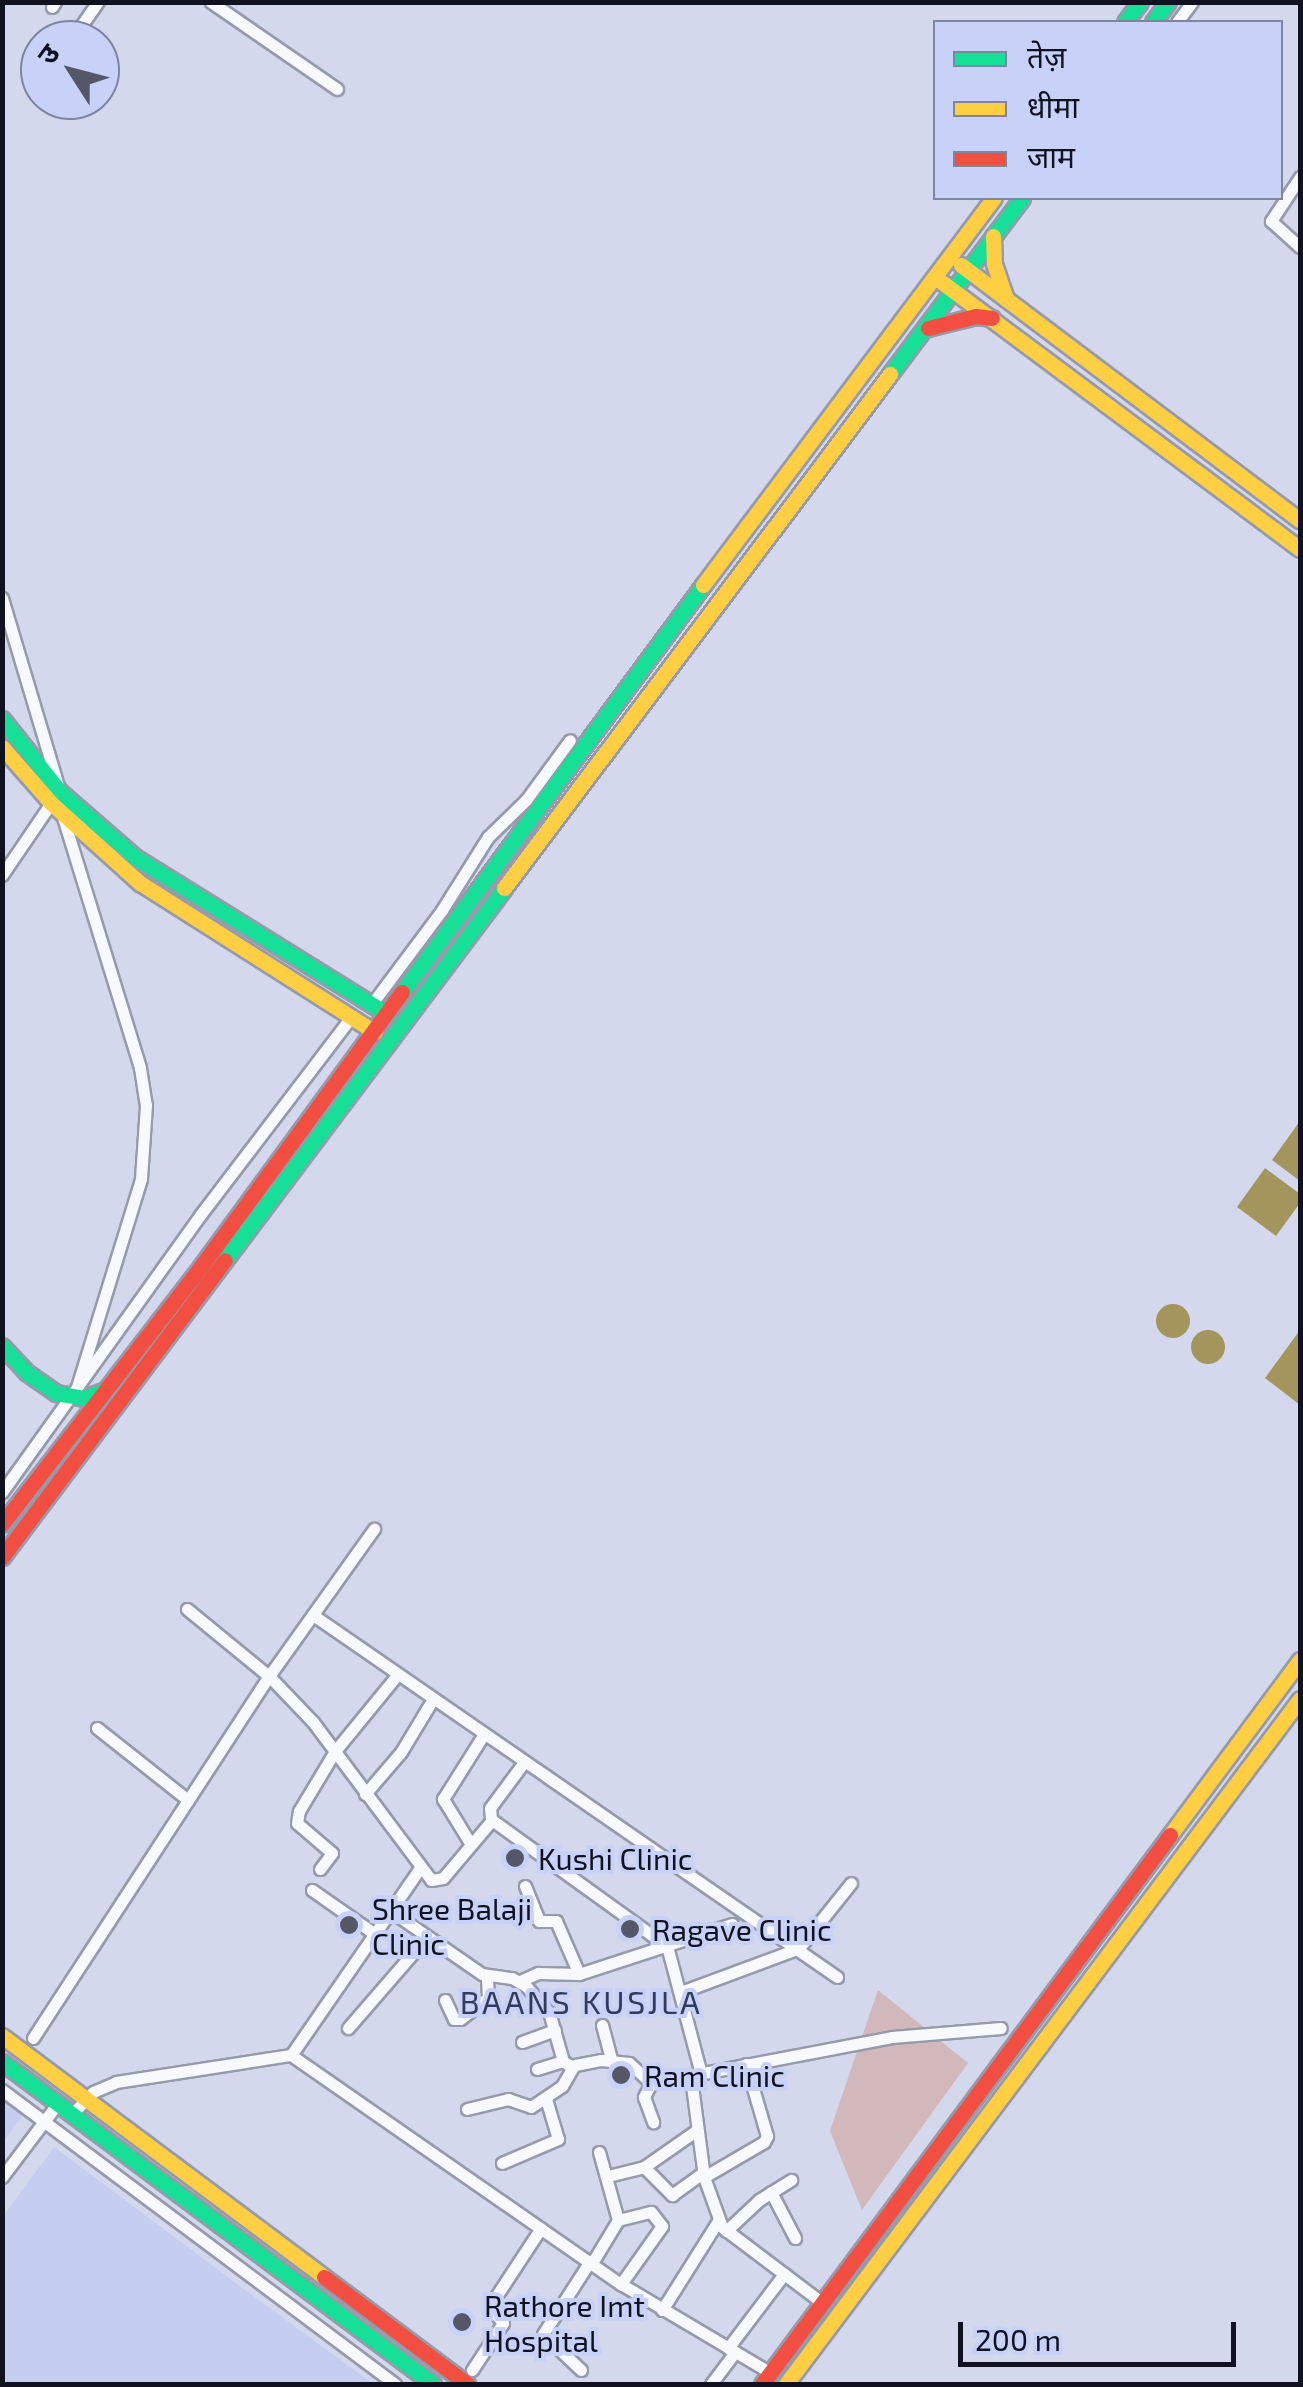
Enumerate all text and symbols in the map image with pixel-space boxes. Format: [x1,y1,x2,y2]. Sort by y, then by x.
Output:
north arrow [20,20,120,120]
legend [933,20,1283,200]
text: उ [29,37,66,70]
text: तेज़ [1027,38,1066,74]
text: धीमा [1027,88,1079,124]
text: जाम [1027,138,1075,174]
place label: Kushi Clinic [538,1840,692,1876]
marker: Kushi Clinic [502,1845,528,1871]
place label: Shree Balaji Clinic [372,1890,532,1960]
place label: Ragave Clinic [652,1911,832,1947]
marker: Shree Balaji Clinic [336,1912,362,1938]
marker: Ragave Clinic [617,1916,643,1942]
district label: BAANS KUSJLA [460,1982,702,2020]
place label: Ram Clinic [644,2057,785,2093]
marker: Ram Clinic [608,2062,634,2088]
place label: Rathore Imt Hospital [484,2287,645,2358]
scale bar [963,2302,1240,2364]
marker: Rathore Imt Hospital [449,2309,475,2335]
text: 200 m [975,2321,1061,2357]

